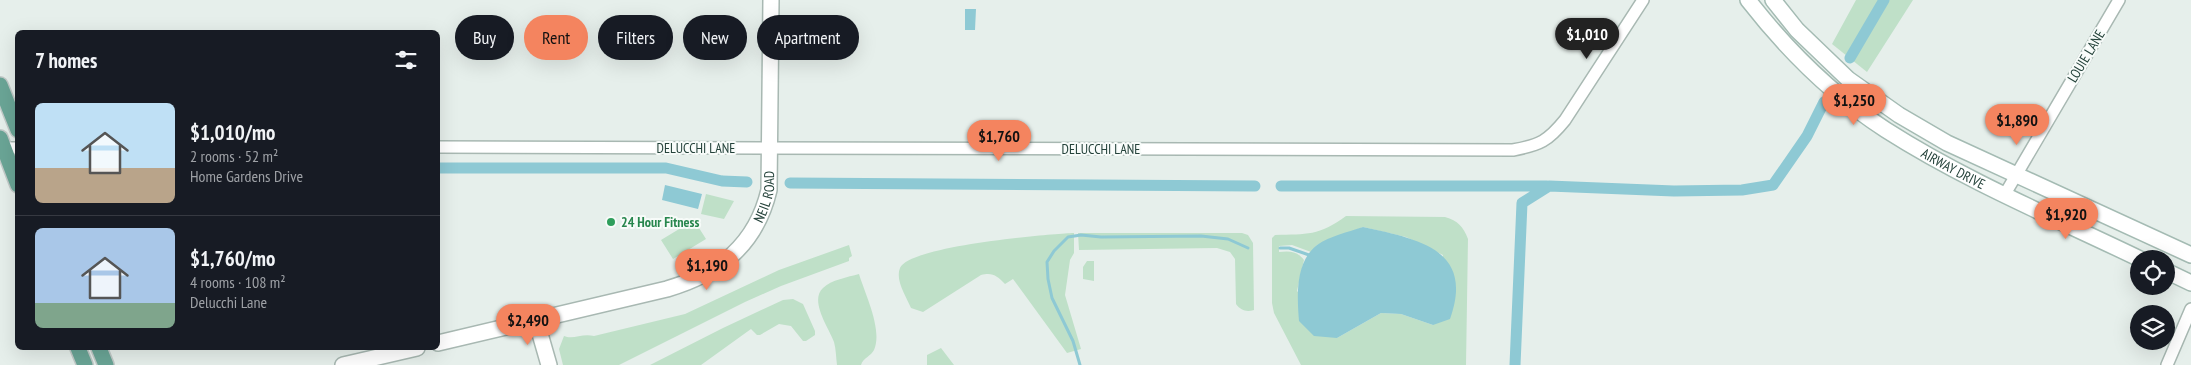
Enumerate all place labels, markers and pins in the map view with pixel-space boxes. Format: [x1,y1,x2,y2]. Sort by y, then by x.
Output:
pin: $1,010 [1546,18,1628,60]
pin: $1,250 [1813,84,1895,126]
pin: $1,890 [1976,104,2058,146]
pin: $1,760 [958,120,1040,162]
pin: $1,920 [2025,198,2107,240]
place label: 24 Hour Fitness [621,213,699,231]
marker: 24 Hour Fitness [605,216,617,228]
pin: $1,190 [666,248,748,291]
pin: $2,490 [487,304,569,346]

